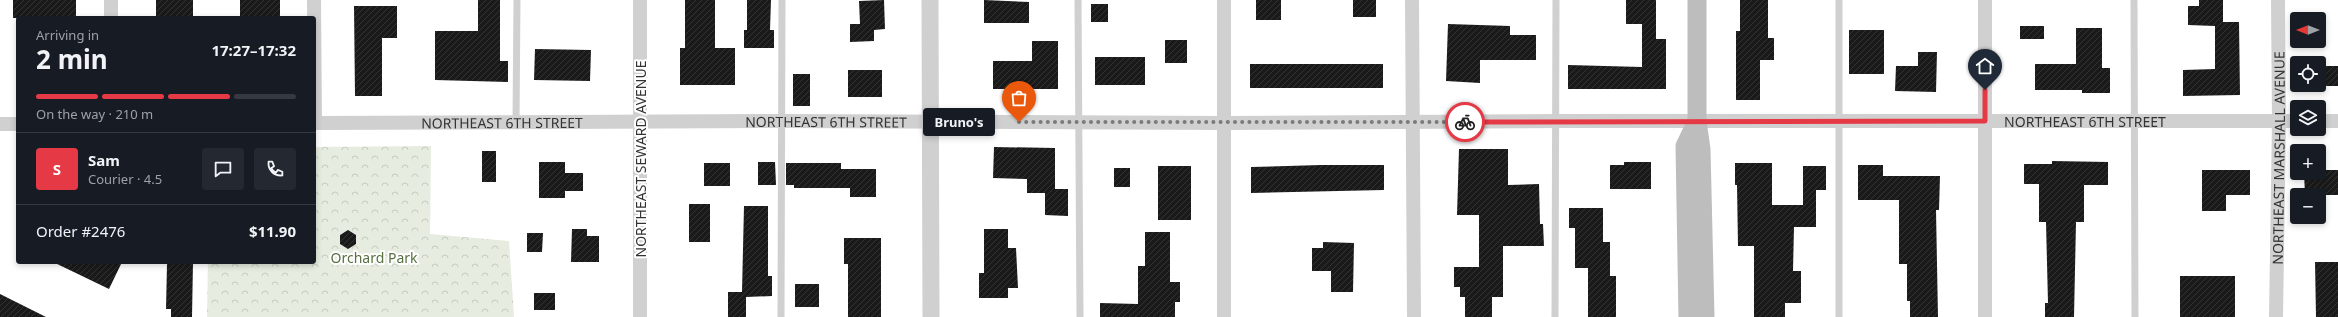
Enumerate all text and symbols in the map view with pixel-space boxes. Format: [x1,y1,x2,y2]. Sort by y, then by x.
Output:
north arrow [2290,12,2326,48]
map controls [2290,12,2326,224]
text: Arriving in [36,26,99,44]
text: 17:27–17:32 [211,40,296,60]
text: 2 min [36,41,108,77]
pin [1968,49,2002,90]
street label: NORTHEAST MARSHALL AVENUE [2267,51,2289,265]
icon: home [1974,55,1996,77]
button: locate [2290,56,2326,92]
street label: NORTHEAST SEWARD AVENUE [631,61,650,257]
pin [1002,81,1036,122]
icon: bag [1008,87,1030,109]
button: layers [2290,100,2326,136]
courier [1445,102,1485,142]
text: On the way · 210 m [36,105,153,123]
callout: Bruno's [923,108,995,136]
street label: NORTHEAST 6TH STREET [745,111,907,131]
icon: bike [1454,111,1476,133]
street label: NORTHEAST 6TH STREET [421,112,583,132]
street label: NORTHEAST 6TH STREET [2004,112,2166,131]
text: Bruno's [935,113,983,131]
button: + [2290,144,2326,180]
button: chat [202,148,244,190]
button: phone [254,148,296,190]
text: Sam [88,150,120,170]
text: S [53,159,61,179]
text: Courier · 4.5 [88,170,162,188]
button: − [2290,188,2326,224]
text: Order #2476 [36,221,125,241]
text: $11.90 [249,221,296,241]
park label: Orchard Park [331,248,418,267]

